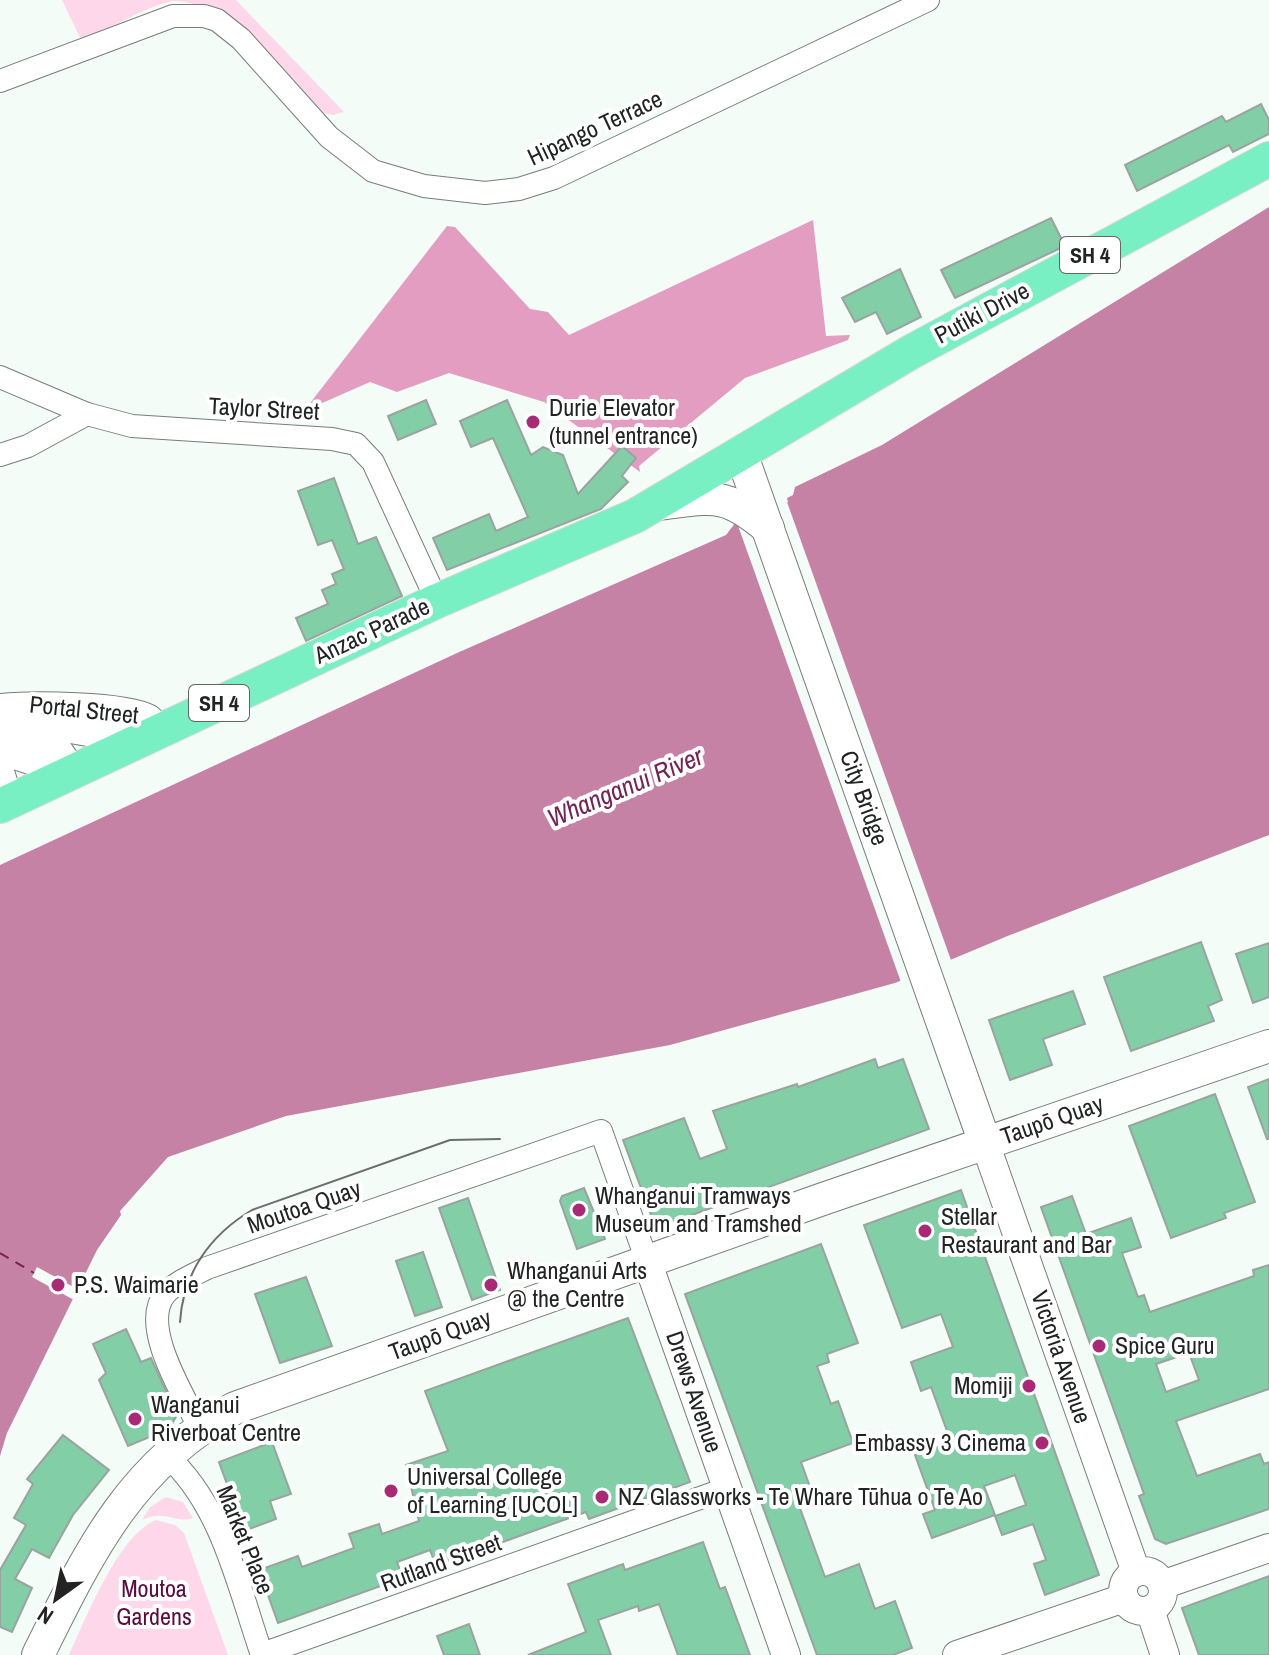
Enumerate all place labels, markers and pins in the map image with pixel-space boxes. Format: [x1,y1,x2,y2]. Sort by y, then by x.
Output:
place label: Durie Elevator (tunnel entrance) [549,391,698,451]
marker: Durie Elevator (tunnel entrance) [524,413,542,431]
place label: Whanganui Tramways Museum and Tramshed [595,1179,802,1239]
place label: Stellar Restaurant and Bar [941,1200,1112,1260]
marker: Whanganui Tramways Museum and Tramshed [570,1201,588,1219]
marker: Stellar Restaurant and Bar [916,1222,934,1240]
place label: Whanganui Arts @ the Centre [507,1254,647,1314]
place label: P.S. Waimarie [74,1268,199,1300]
marker: P.S. Waimarie [49,1276,67,1294]
marker: Whanganui Arts @ the Centre [482,1276,500,1294]
place label: Spice Guru [1115,1329,1215,1361]
marker: Spice Guru [1090,1337,1108,1355]
place label: Momiji [954,1369,1013,1401]
marker: Momiji [1020,1377,1038,1395]
place label: Wanganui Riverboat Centre [151,1388,301,1448]
marker: Wanganui Riverboat Centre [126,1410,144,1428]
place label: Embassy 3 Cinema [854,1426,1026,1458]
marker: Embassy 3 Cinema [1033,1434,1051,1452]
place label: Universal College of Learning [UCOL] [407,1460,578,1520]
place label: NZ Glassworks - Te Whare Tūhua o Te Ao [618,1480,983,1512]
marker: Universal College of Learning [UCOL] [382,1482,400,1500]
marker: NZ Glassworks - Te Whare Tūhua o Te Ao [593,1488,611,1506]

